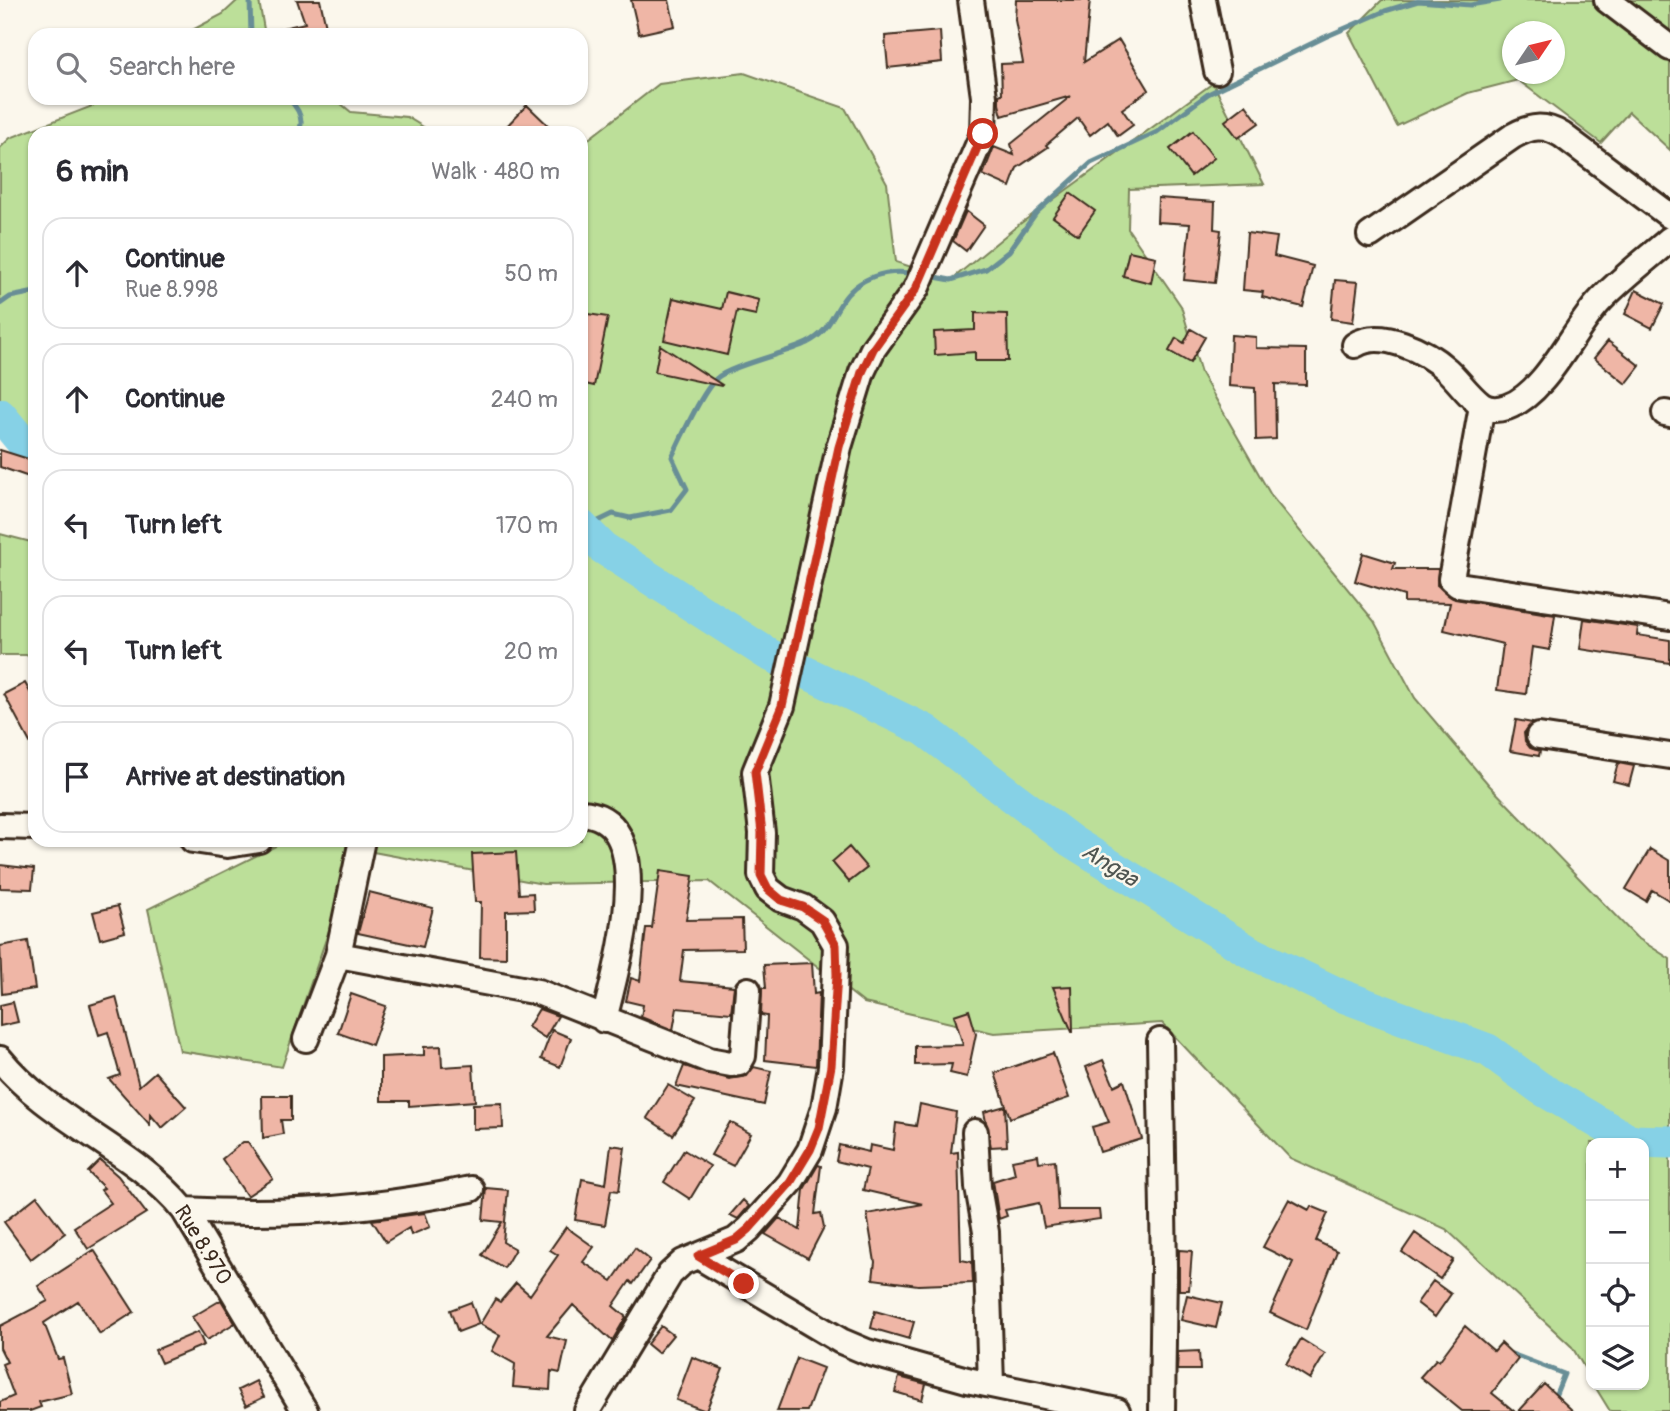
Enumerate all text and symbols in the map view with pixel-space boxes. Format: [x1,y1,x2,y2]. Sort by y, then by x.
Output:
north arrow [1502,21,1565,84]
search box [28,28,588,105]
icon: search [52,48,90,86]
text: Search here [108,51,235,83]
route start [967,118,998,149]
text: 6 min [56,153,129,190]
text: Walk · 480 m [431,157,560,186]
text: Continue [125,243,225,275]
icon: ahead [58,254,96,292]
text: 50 m [504,259,558,288]
text: Rue 8.998 [125,275,218,304]
icon: ahead [58,380,96,418]
text: Continue [125,383,225,415]
text: 240 m [491,385,558,414]
icon: left [58,506,96,544]
text: Turn left [125,509,221,541]
text: 170 m [496,511,558,540]
icon: left [58,632,96,670]
text: Turn left [125,635,221,667]
text: 20 m [504,637,558,666]
icon: arrive [58,758,96,796]
text: Arrive at destination [125,761,345,793]
water label: Angaa [1076,837,1145,894]
map controls [1586,1138,1649,1390]
button: + [1586,1138,1649,1201]
street label: Rue 8.970 [168,1200,238,1290]
button: − [1586,1201,1649,1264]
button: locate [1586,1264,1649,1327]
route end [728,1268,759,1299]
button: layers [1586,1327,1649,1390]

